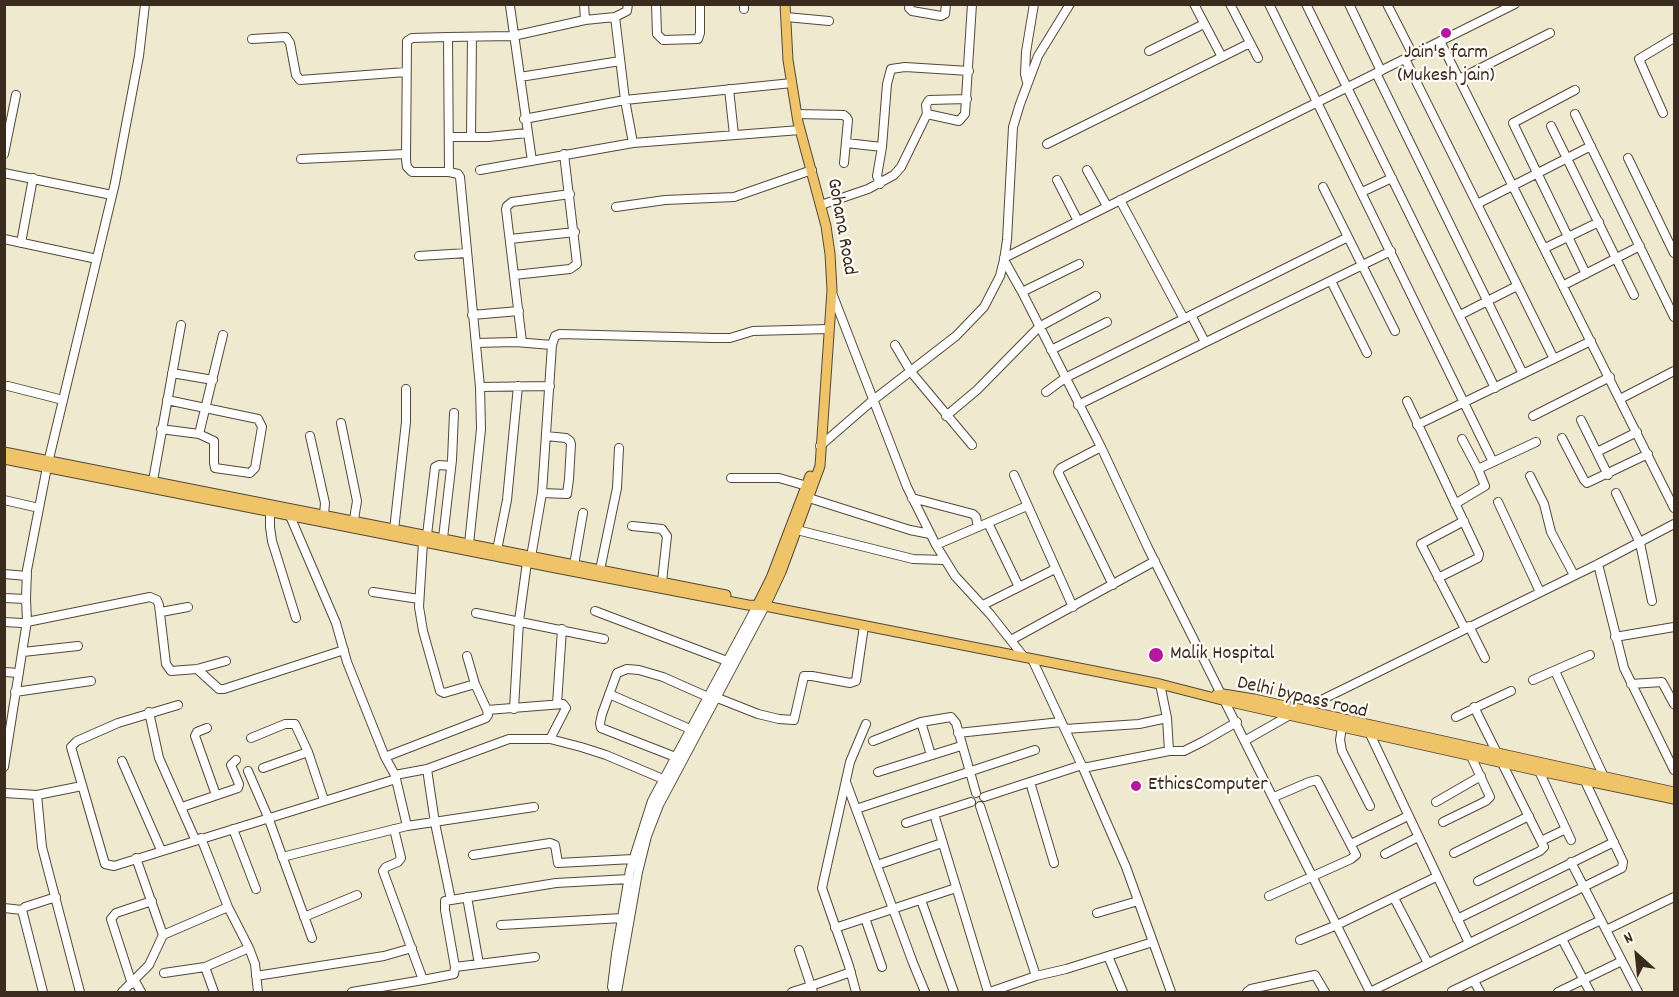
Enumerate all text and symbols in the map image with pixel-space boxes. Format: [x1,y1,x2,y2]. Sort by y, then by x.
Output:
marker: Jain's farm (Mukesh jain) [1439,26,1453,40]
place label: Jain's farm (Mukesh jain) [1397,42,1495,89]
street label: Gohana Road [820,177,860,277]
place label: Malik Hospital [1170,643,1274,667]
marker: Malik Hospital [1147,646,1165,664]
street label: Delhi bypass road [1234,672,1370,726]
place label: EthicsComputer [1148,774,1268,798]
marker: EthicsComputer [1129,779,1143,793]
north arrow [1607,925,1667,985]
text: N [1620,926,1637,951]

